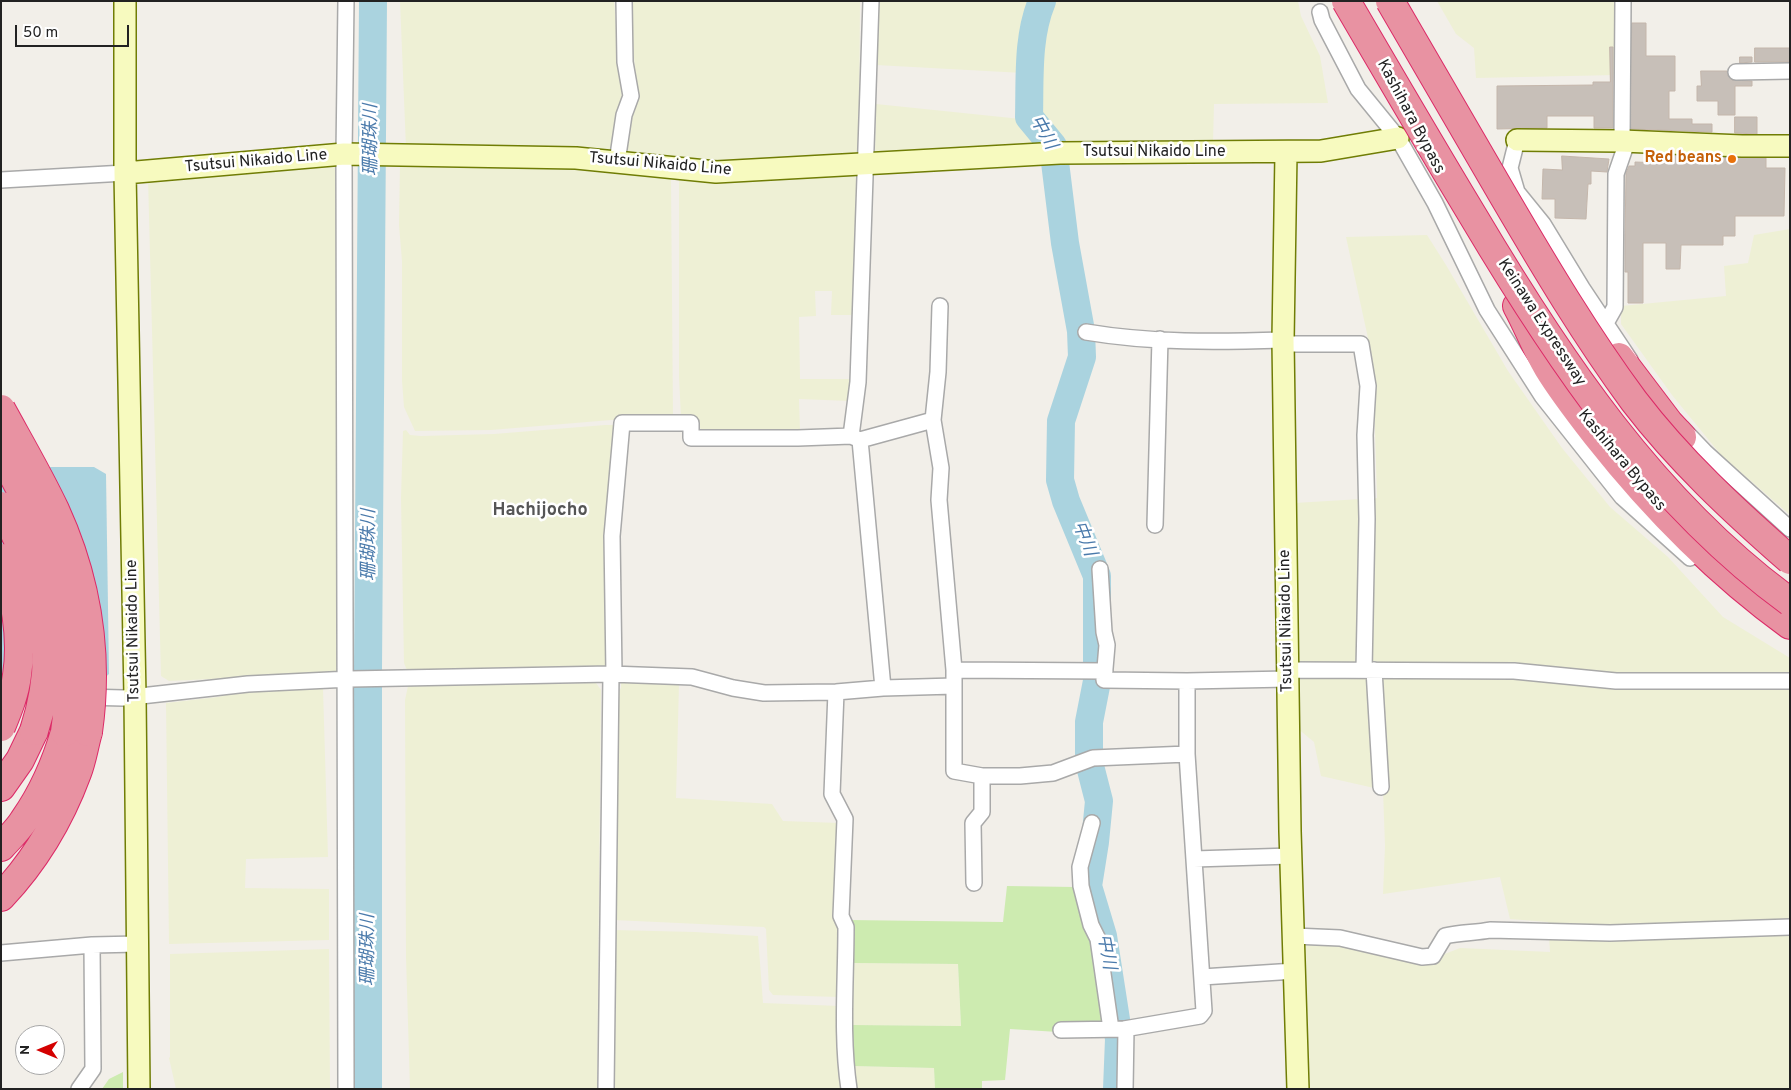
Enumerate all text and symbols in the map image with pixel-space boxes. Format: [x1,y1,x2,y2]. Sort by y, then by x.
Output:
scale bar [18,15,131,47]
text: 50 m [23,24,58,43]
street label: Kashihara Bypass [1372,57,1448,177]
water label: 珊瑚珠川 [361,104,383,176]
water label: 中川 [1024,112,1060,154]
street label: Tsutsui Nikaido Line [1082,143,1226,163]
street label: Tsutsui Nikaido Line [184,146,328,178]
street label: Tsutsui Nikaido Line [588,149,732,181]
place label: Red beans [1645,149,1722,169]
marker: Red beans [1726,153,1738,165]
street label: Keinawa Expressway [1493,256,1589,390]
street label: Kashihara Bypass [1573,406,1669,516]
district label: Hachijocho [492,500,588,522]
water label: 珊瑚珠川 [359,509,381,581]
water label: 中川 [1066,518,1100,560]
street label: Tsutsui Nikaido Line [1276,549,1298,693]
street label: Tsutsui Nikaido Line [123,559,145,703]
water label: 珊瑚珠川 [358,914,380,986]
water label: 中川 [1091,932,1119,972]
north arrow [15,1025,65,1075]
text: N [17,1045,34,1055]

